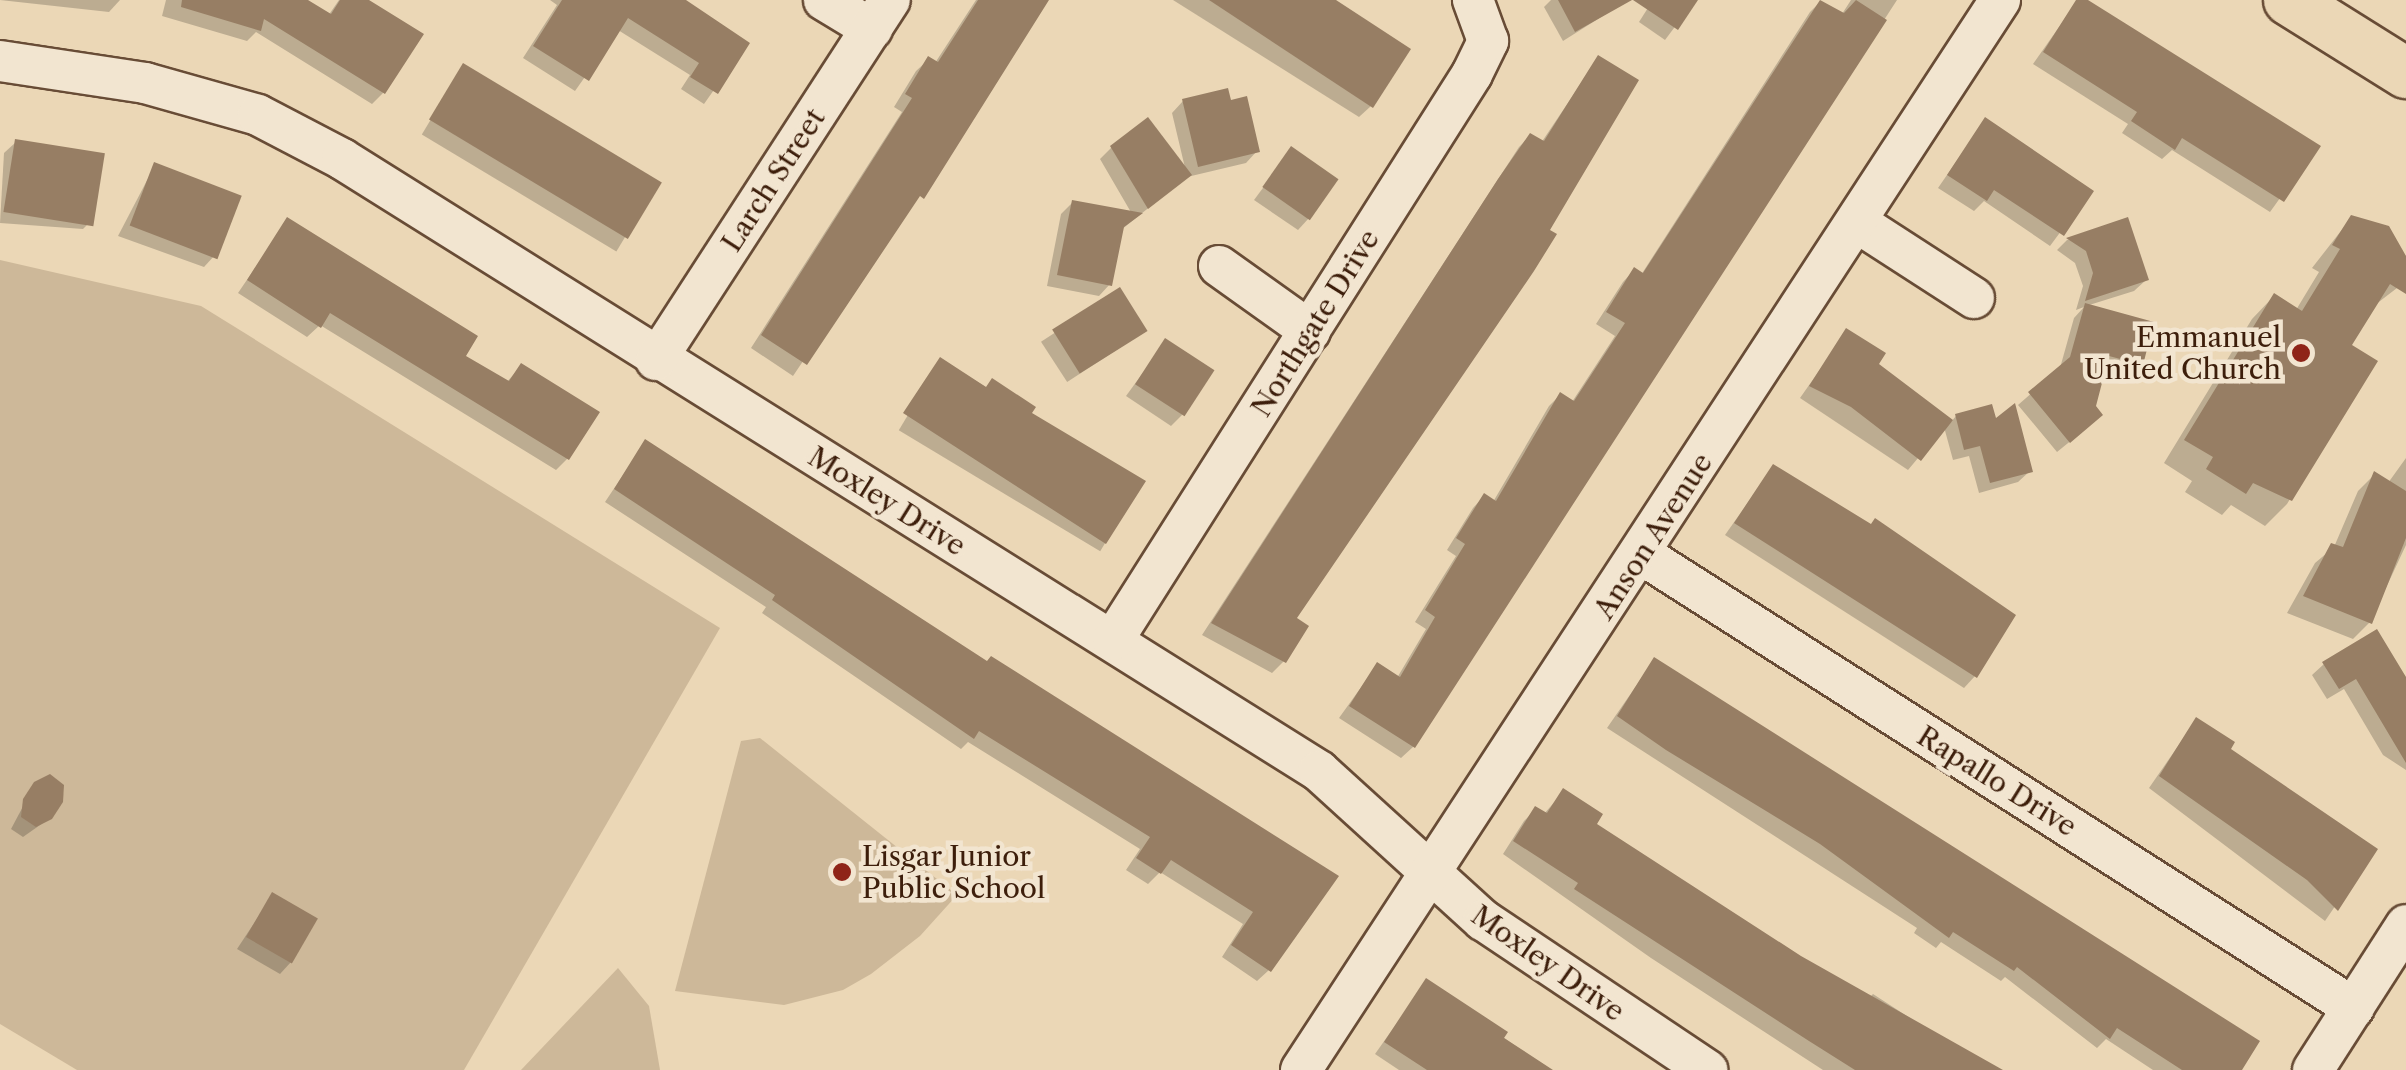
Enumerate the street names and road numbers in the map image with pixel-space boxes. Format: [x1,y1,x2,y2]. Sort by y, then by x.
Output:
street label: Larch Street [714,102,832,258]
street label: Northgate Drive [1244,223,1386,423]
street label: Moxley Drive [802,439,972,563]
street label: Anson Avenue [1587,446,1719,626]
street label: Rapallo Drive [1911,719,2083,843]
street label: Moxley Drive [1465,898,1631,1028]

